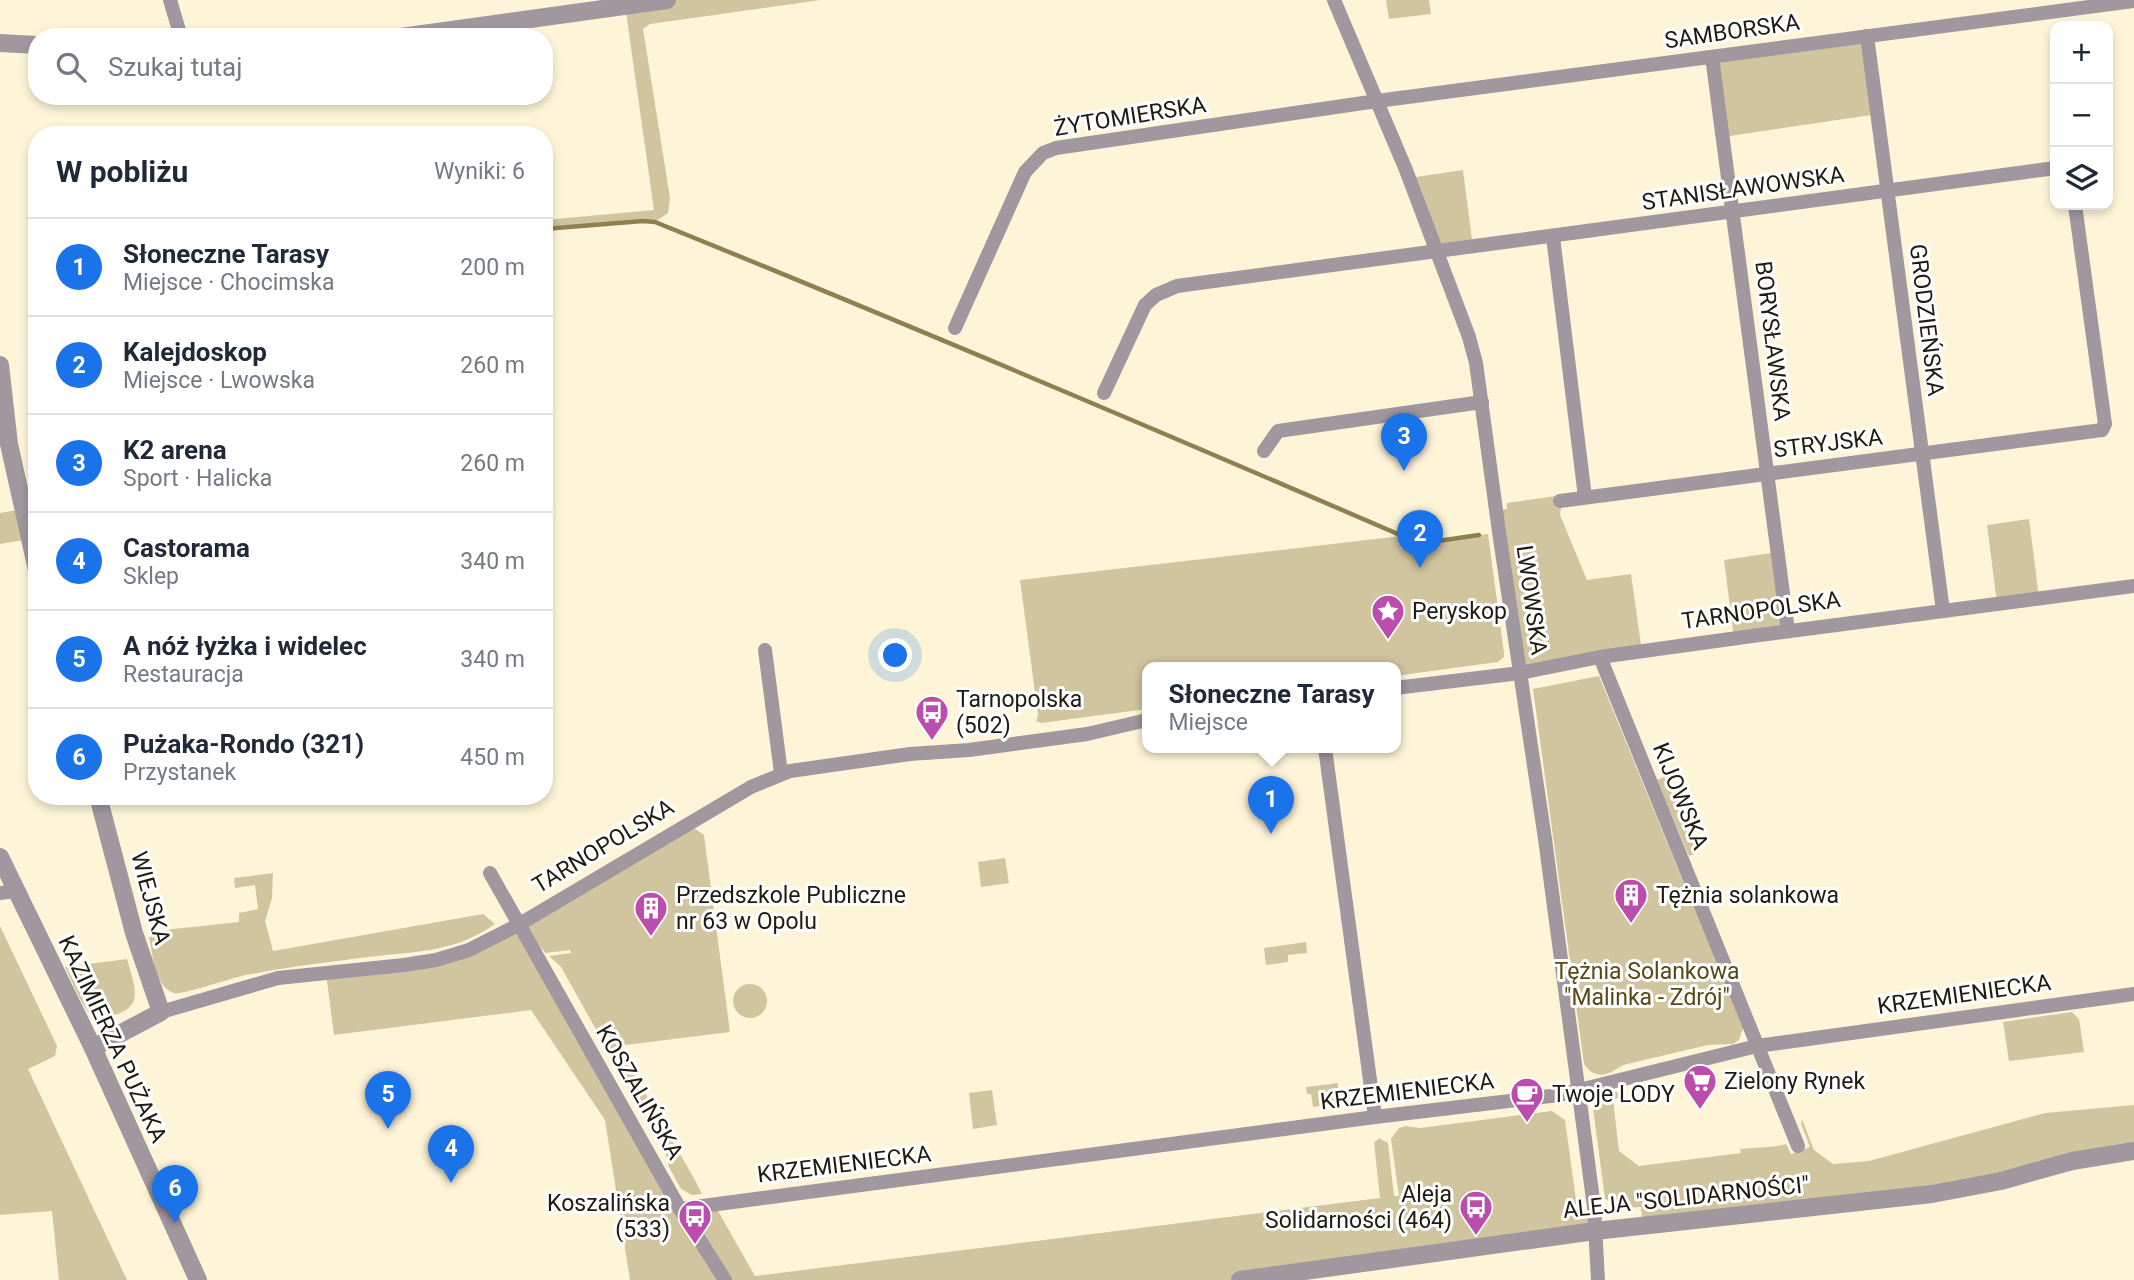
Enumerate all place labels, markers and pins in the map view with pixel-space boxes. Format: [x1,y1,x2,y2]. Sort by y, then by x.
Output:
pin: 3 [1381,413,1427,471]
pin: 2 [1397,510,1443,568]
place icon: Peryskop [1369,592,1407,641]
place label: Peryskop [1412,598,1507,625]
place label: Tarnopolska (502) [956,686,1082,739]
bus stop icon: Tarnopolska (502) [913,693,951,742]
pin: 1 [1248,776,1294,834]
building icon: Tężnia solankowa [1612,876,1650,925]
place label: Przedszkole Publiczne nr 63 w Opolu [676,882,906,935]
place label: Tężnia solankowa [1656,882,1839,909]
building icon: Przedszkole Publiczne nr 63 w Opolu [632,889,670,938]
supermarket icon: Zielony Rynek [1681,1062,1719,1111]
place label: Zielony Rynek [1724,1068,1866,1095]
pin: 5 [365,1071,411,1129]
cafe icon: Twoje LODY [1508,1075,1546,1124]
place label: Twoje LODY [1552,1081,1675,1108]
pin: 4 [428,1125,474,1183]
pin: 6 [152,1165,198,1223]
place label: Aleja Solidarności (464) [1265,1181,1452,1234]
bus stop icon: Aleja Solidarności (464) [1457,1188,1495,1237]
place label: Koszalińska (533) [547,1190,670,1243]
bus stop icon: Koszalińska (533) [676,1197,714,1246]

